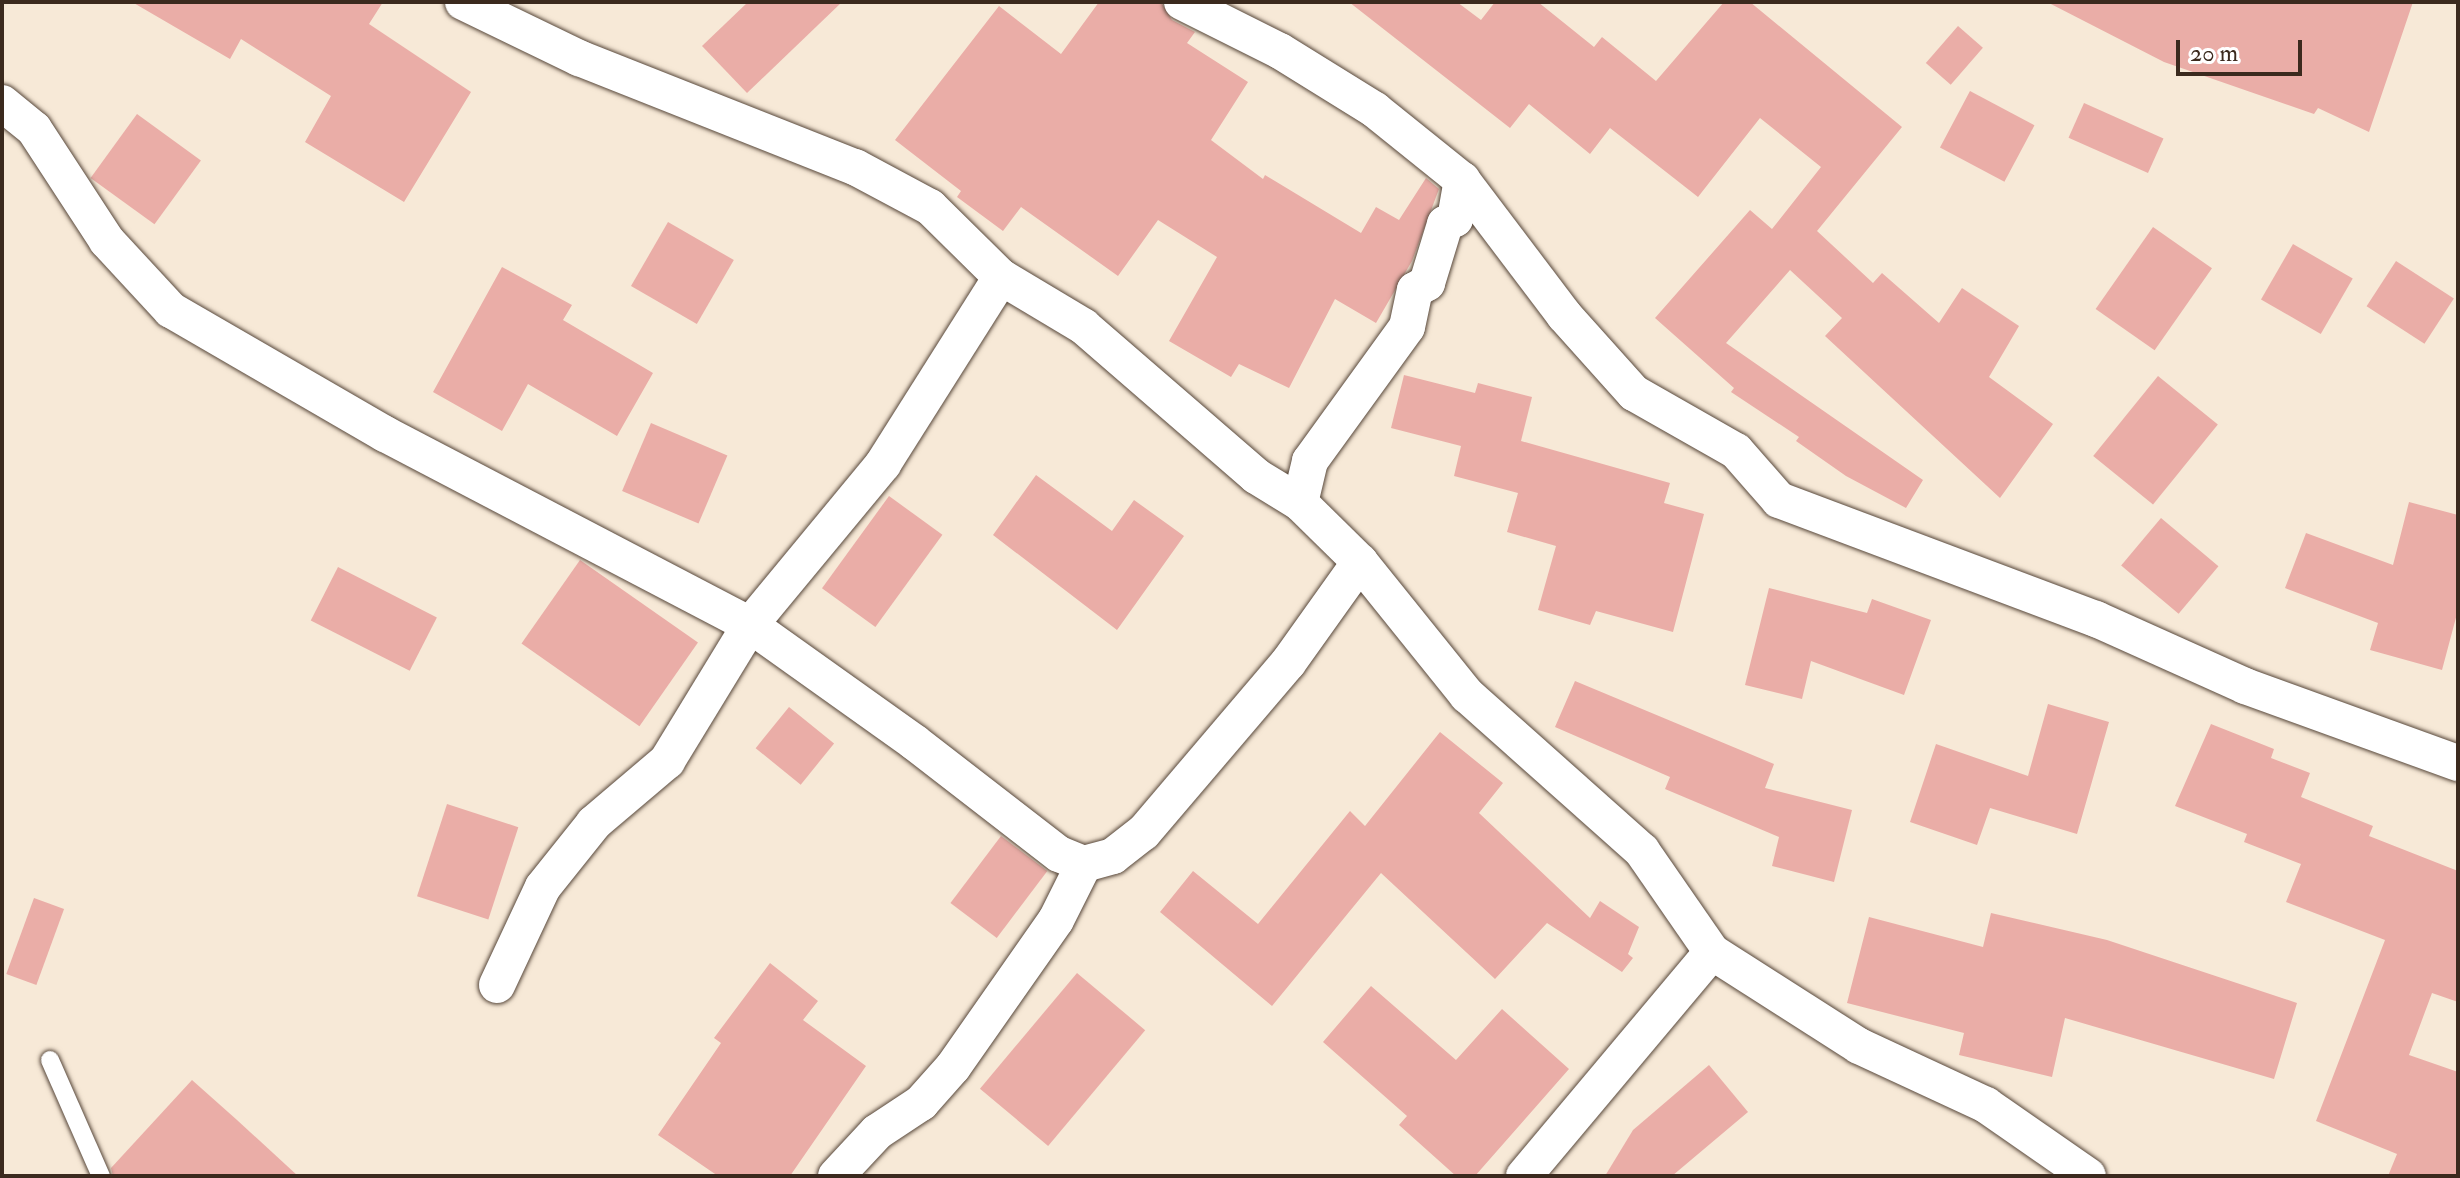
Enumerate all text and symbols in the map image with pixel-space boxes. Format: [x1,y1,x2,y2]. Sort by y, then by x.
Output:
scale bar [2180,24,2306,74]
text: 20 m [2190,38,2238,69]

